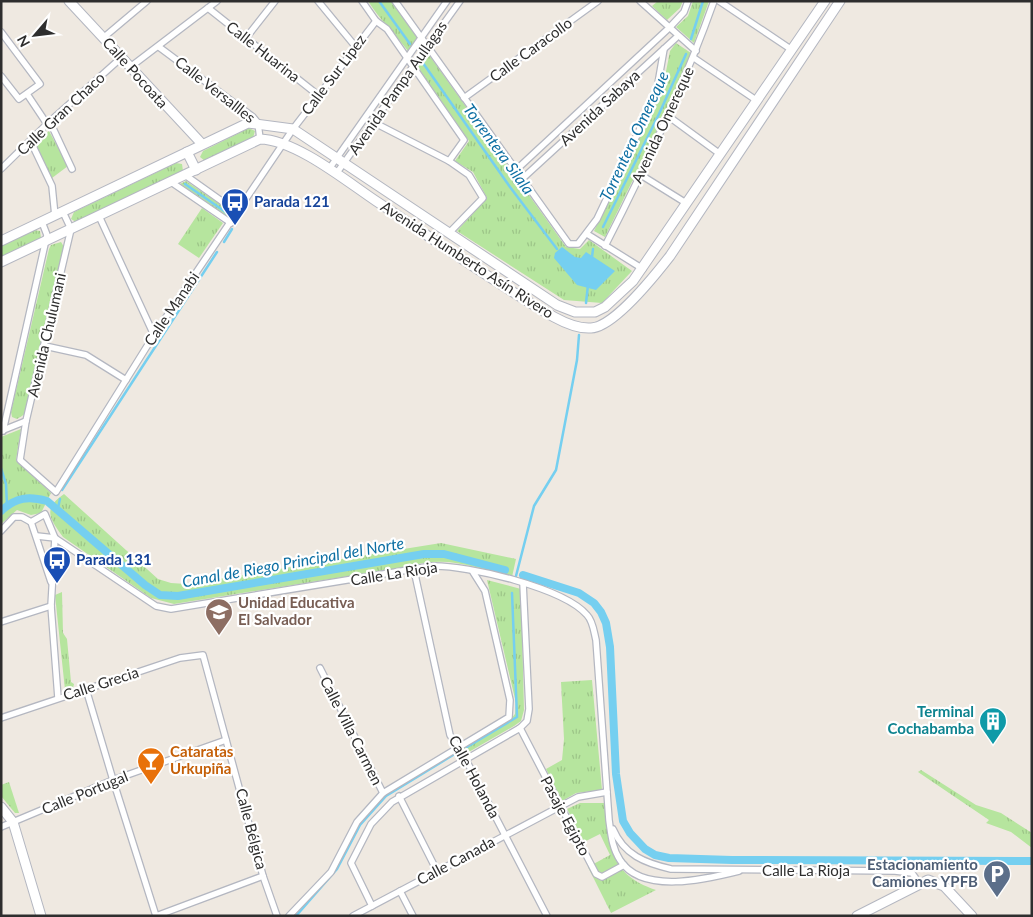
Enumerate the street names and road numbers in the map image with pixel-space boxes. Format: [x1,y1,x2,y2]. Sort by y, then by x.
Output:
street label: Calle Caracollo [486,13,575,85]
street label: Calle Huarina [223,17,304,85]
street label: Avenida Pampa Aullagas [344,17,450,158]
street label: Calle Sur Lipez [297,30,369,118]
street label: Calle Pocoata [99,33,172,111]
street label: Calle Versallles [172,52,259,126]
street label: Avenida Omereque [627,63,697,186]
street label: Avenida Sabaya [556,66,643,149]
street label: Calle Gran Chaco [13,68,108,159]
street label: Avenida Humberto Asín Rivero [378,197,557,322]
street label: Calle Manabi [140,268,202,349]
street label: Avenida Chulumani [23,271,69,399]
street label: Calle La Rioja [349,557,439,589]
street label: Calle Grecia [61,662,141,704]
street label: Calle Villa Carmen [317,673,387,788]
street label: Calle Holanda [446,732,504,821]
street label: Calle Portugal [39,767,130,818]
street label: Pasaje Egipto [537,773,594,858]
street label: Calle Bélgica [232,786,271,871]
street label: Calle Canada [414,832,497,888]
street label: Calle La Rioja [762,861,850,879]

